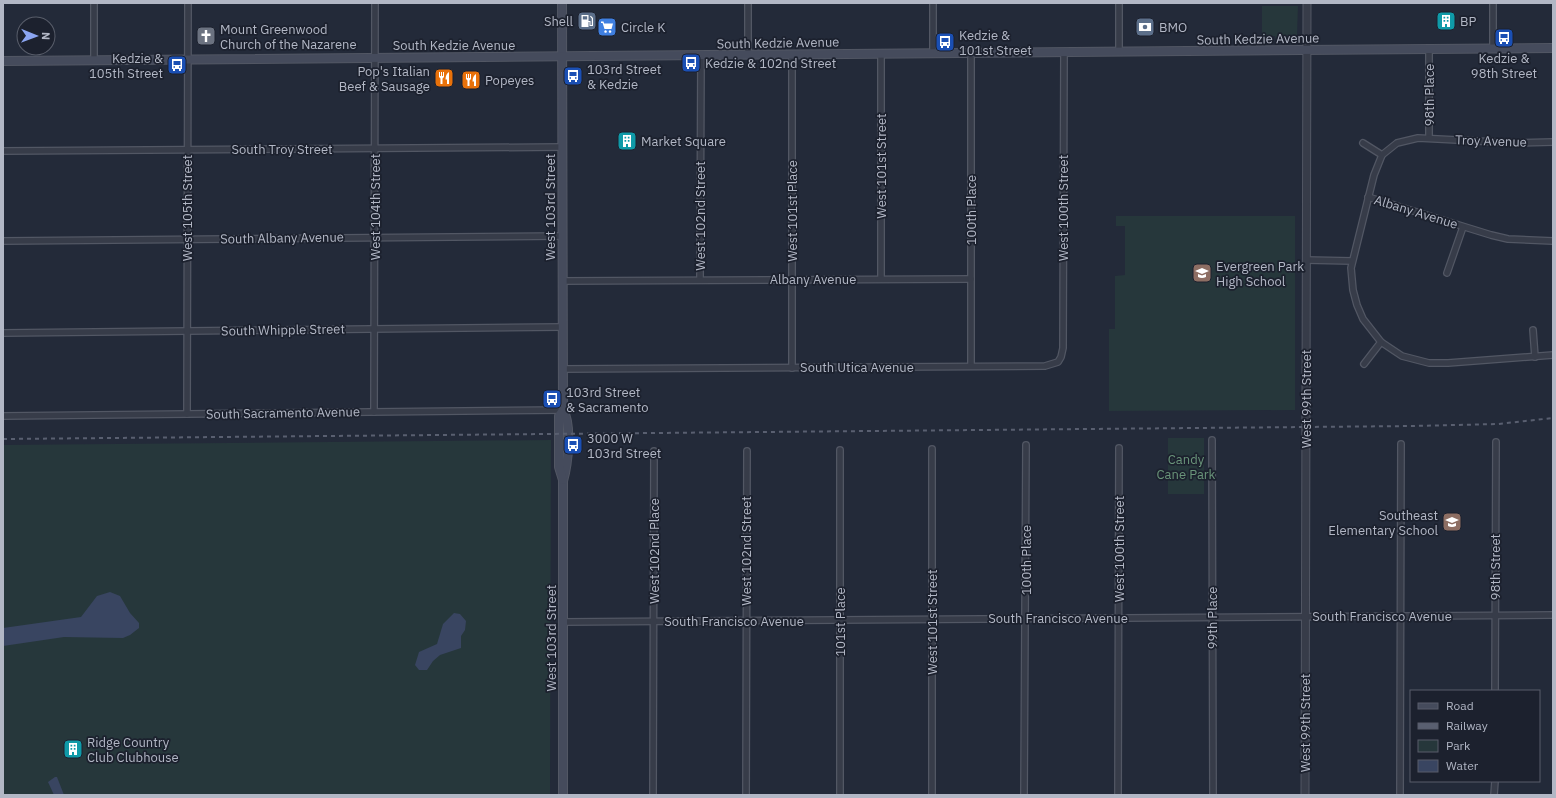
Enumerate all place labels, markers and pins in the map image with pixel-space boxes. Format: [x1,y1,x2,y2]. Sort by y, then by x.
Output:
fuel station icon: Shell [576,10,598,32]
building icon: BP [1435,10,1457,32]
place label: Shell [544,13,573,30]
place label: BP [1460,13,1476,30]
supermarket icon: Circle K [596,16,618,38]
bank icon: BMO [1134,16,1156,38]
place label: Circle K [621,19,666,36]
place label: BMO [1159,19,1187,36]
place label: Mount Greenwood Church of the Nazarene [220,21,357,53]
church icon: Mount Greenwood Church of the Nazarene [195,25,217,47]
place label: Kedzie & 101st Street [959,27,1032,59]
bus stop icon: Kedzie & 98th Street [1493,27,1515,49]
bus stop icon: Kedzie & 101st Street [934,31,956,53]
place label: Kedzie & 105th Street [89,50,163,82]
place label: Kedzie & 98th Street [1471,50,1537,82]
bus stop icon: Kedzie & 102nd Street [680,52,702,74]
bus stop icon: Kedzie & 105th Street [166,54,188,76]
place label: Kedzie & 102nd Street [705,55,836,72]
place label: 103rd Street & Kedzie [587,61,661,93]
place label: Pop's Italian Beef & Sausage [339,63,430,95]
bus stop icon: 103rd Street & Kedzie [562,65,584,87]
restaurant icon: Pop's Italian Beef & Sausage [433,67,455,89]
restaurant icon: Popeyes [460,69,482,91]
place label: Popeyes [485,72,534,89]
building icon: Market Square [616,130,638,152]
place label: Market Square [641,133,726,150]
place label: Evergreen Park High School [1216,258,1304,290]
school or university icon: Evergreen Park High School [1191,262,1213,284]
place label: 103rd Street & Sacramento [566,384,648,416]
bus stop icon: 103rd Street & Sacramento [541,388,563,410]
place label: 3000 W 103rd Street [587,430,661,462]
bus stop icon: 3000 W 103rd Street [562,434,584,456]
place label: Southeast Elementary School [1328,507,1438,539]
school or university icon: Southeast Elementary School [1441,511,1463,533]
place label: Ridge Country Club Clubhouse [87,734,179,766]
building icon: Ridge Country Club Clubhouse [62,738,84,760]

